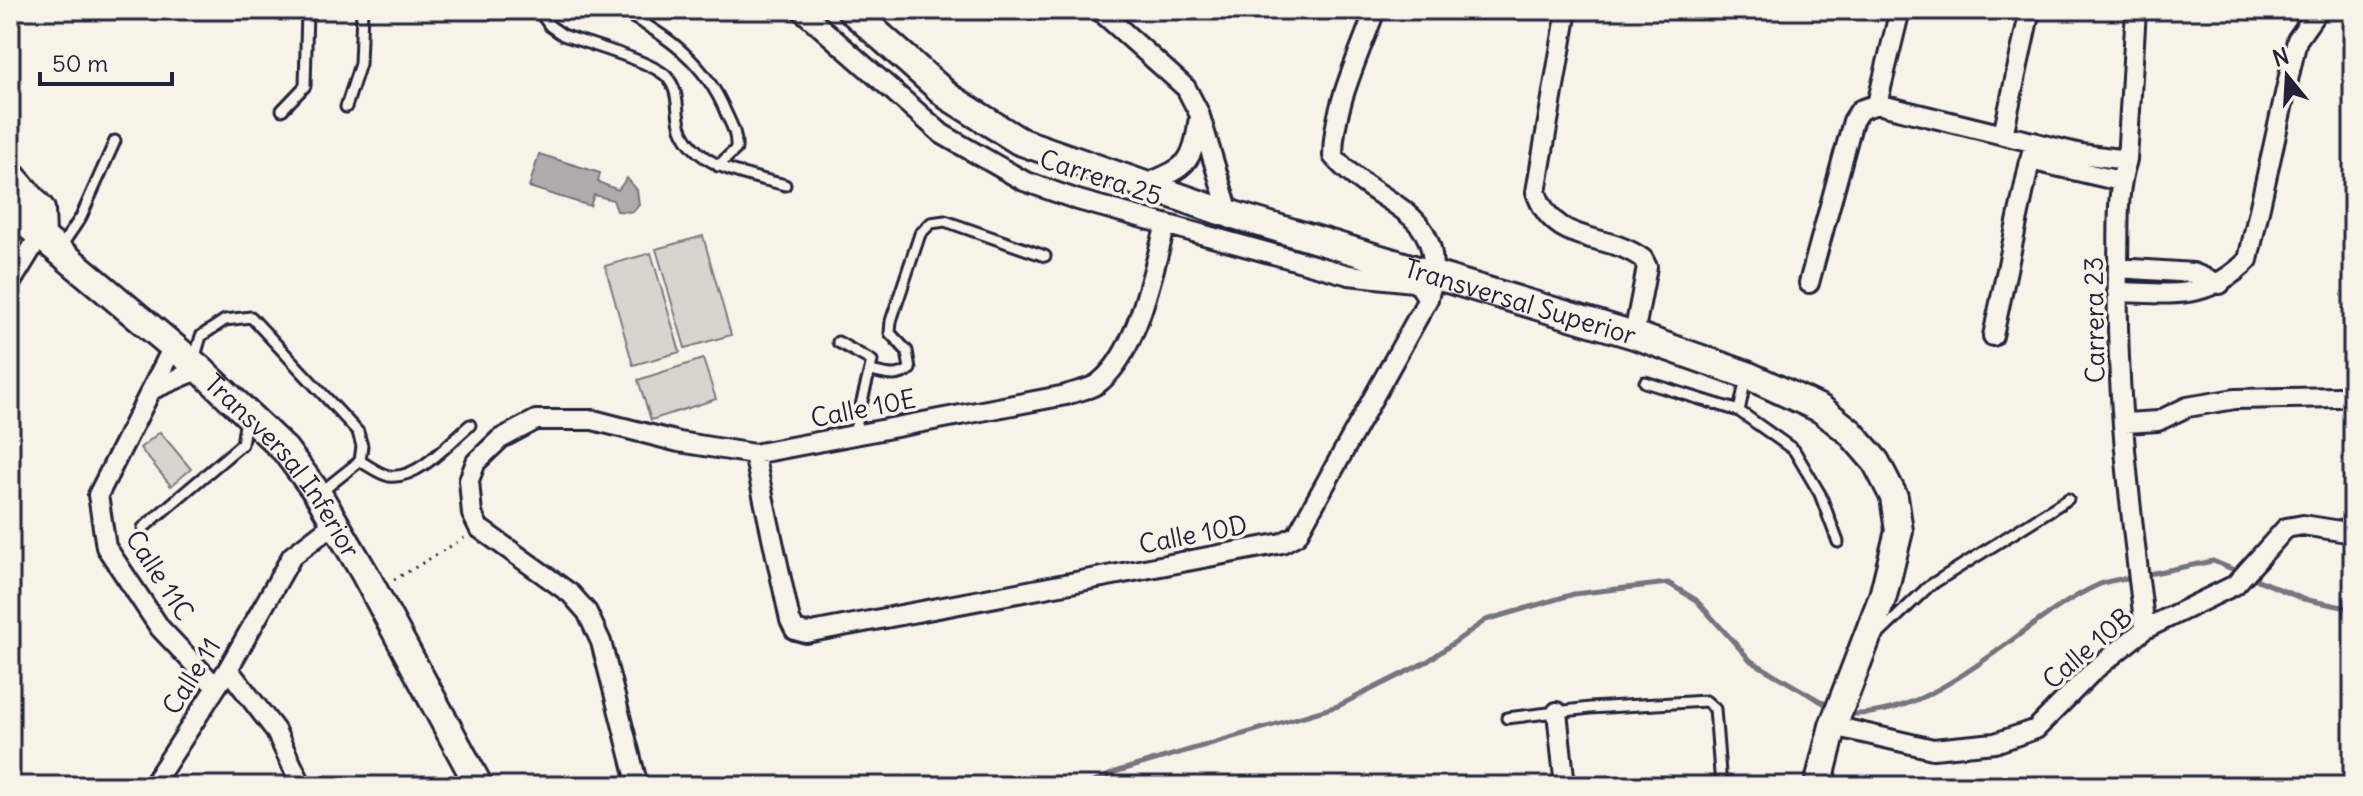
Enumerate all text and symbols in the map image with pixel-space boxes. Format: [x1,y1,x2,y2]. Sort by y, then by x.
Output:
scale bar [40,36,172,86]
north arrow [2247,36,2327,116]
text: N [2269,41,2292,73]
text: 50 m [52,48,108,78]
street label: Carrera 25 [1036,142,1166,212]
street label: Transversal Superior [1401,251,1640,351]
street label: Carrera 23 [2076,256,2112,384]
street label: Transversal Inferior [198,366,368,564]
street label: Calle 10E [808,382,918,434]
street label: Calle 10D [1136,507,1250,561]
street label: Calle 11C [119,524,201,626]
street label: Calle 10B [2035,600,2139,696]
street label: Calle 11 [155,632,227,720]

